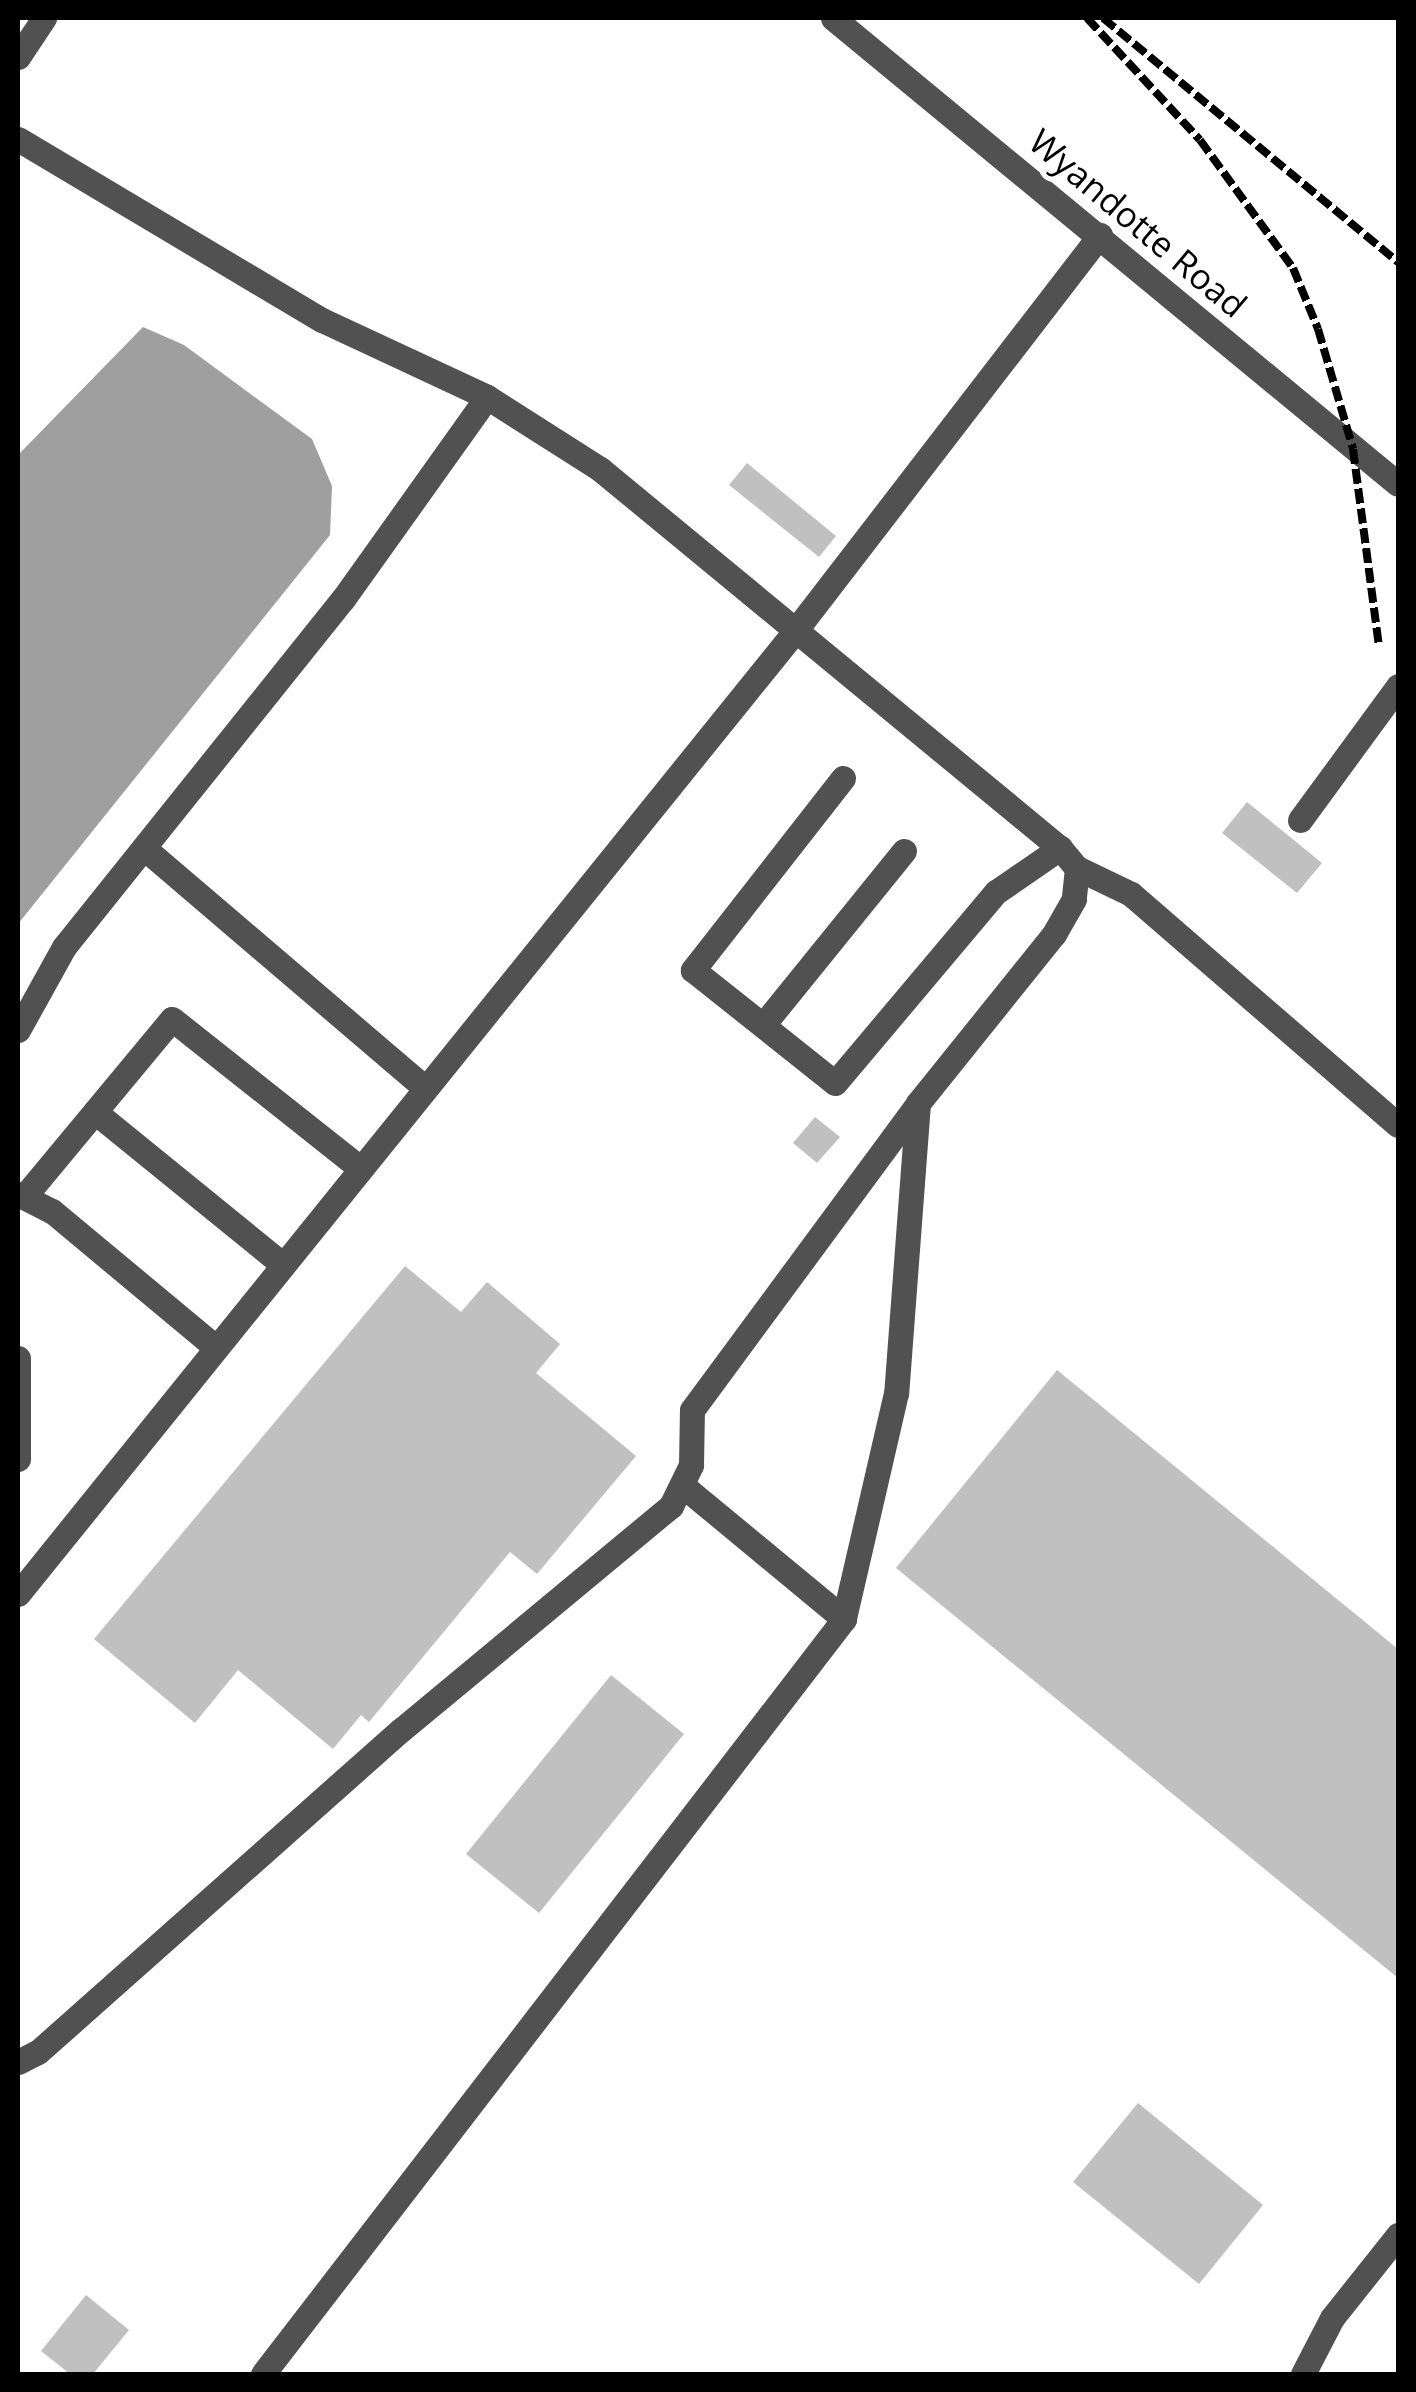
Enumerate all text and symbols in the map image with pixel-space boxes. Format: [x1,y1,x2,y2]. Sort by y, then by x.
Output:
street label: Wyandotte Road [1021,120,1255,326]

